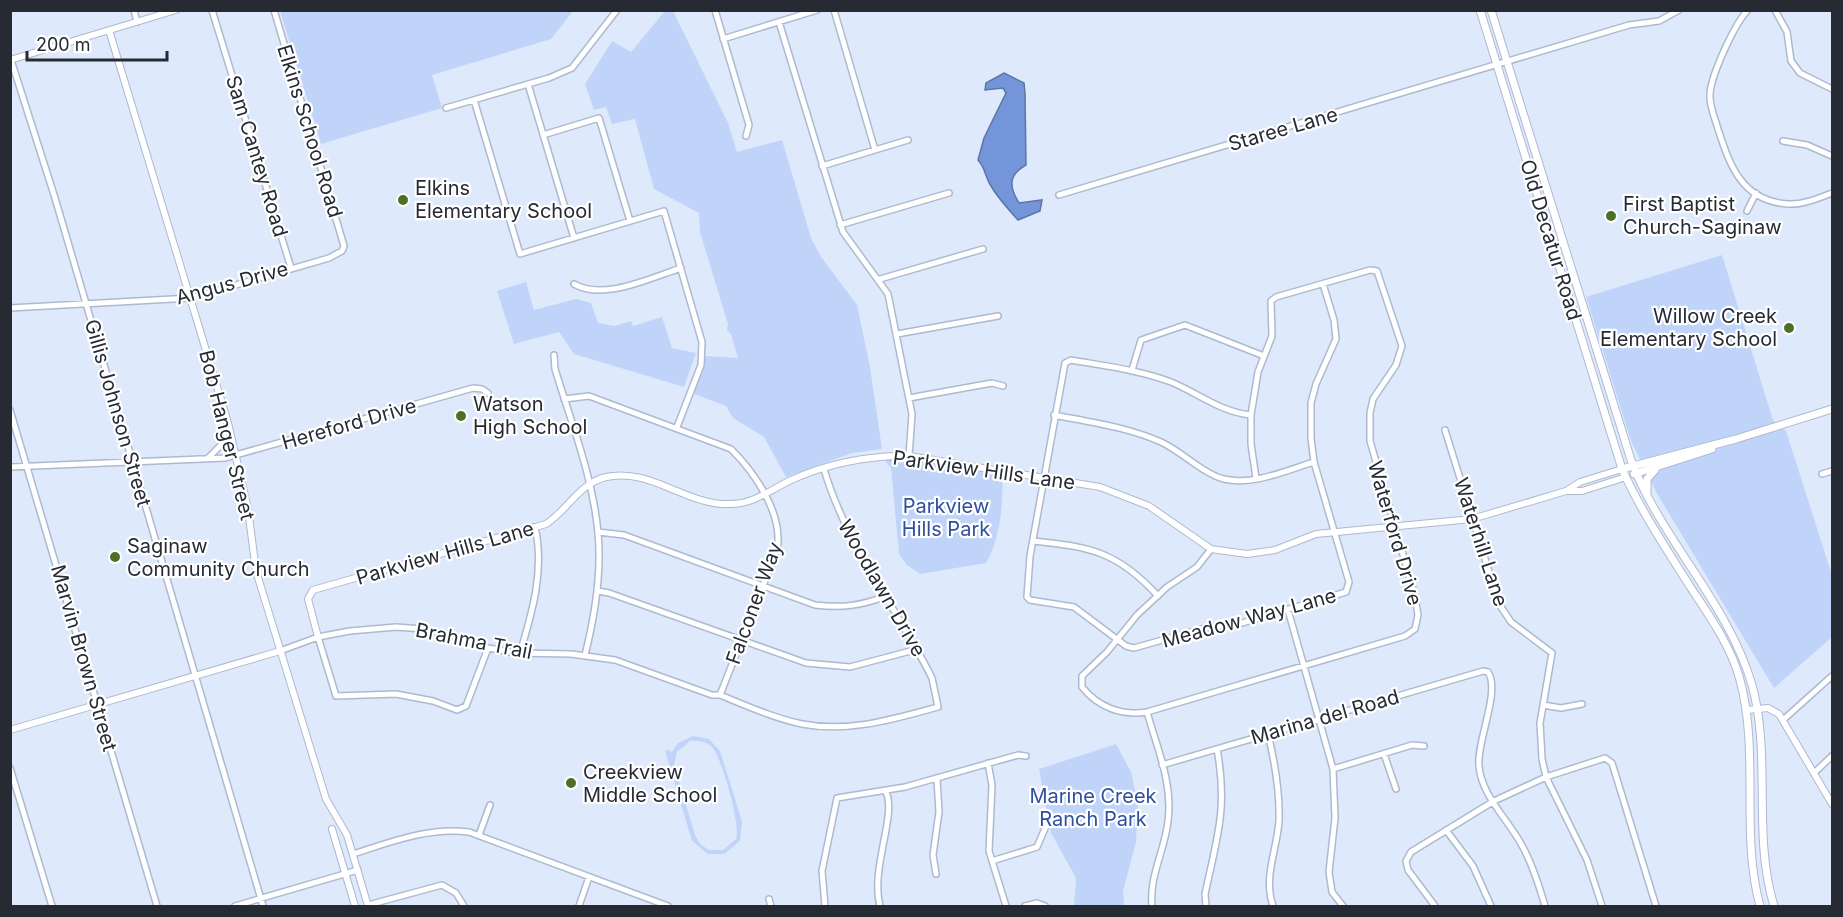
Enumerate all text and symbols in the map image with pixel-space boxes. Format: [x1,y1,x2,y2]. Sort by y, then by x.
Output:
scale bar [27,24,166,62]
text: 200 m [36,34,91,55]
street label: Elkins School Road [272,42,348,220]
street label: Sam Cantey Road [221,72,293,240]
street label: Staree Lane [1225,102,1341,156]
street label: Old Decatur Road [1515,157,1587,323]
place label: Elkins Elementary School [415,176,592,223]
place label: First Baptist Church-Saginaw [1623,192,1782,239]
marker: Elkins Elementary School [396,193,410,207]
marker: First Baptist Church-Saginaw [1604,209,1618,223]
street label: Angus Drive [173,256,291,310]
place label: Willow Creek Elementary School [1600,304,1777,351]
street label: Gillis Johnson Street [80,316,156,510]
marker: Willow Creek Elementary School [1782,321,1796,335]
street label: Bob Hanger Street [194,347,260,523]
place label: Watson High School [473,392,587,439]
street label: Hereford Drive [279,393,419,455]
marker: Watson High School [454,409,468,423]
street label: Parkview Hills Lane [891,445,1077,495]
street label: Waterford Drive [1363,458,1427,608]
street label: Waterhill Lane [1449,475,1513,609]
park label: Parkview Hills Park [902,494,990,541]
street label: Woodlawn Drive [833,515,931,661]
street label: Parkview Hills Lane [353,516,537,590]
place label: Saginaw Community Church [127,534,310,581]
street label: Falconer Way [721,539,787,667]
marker: Saginaw Community Church [108,550,122,564]
street label: Marvin Brown Street [46,562,122,754]
street label: Meadow Way Lane [1159,583,1339,653]
street label: Brahma Trail [414,618,534,664]
street label: Marina del Road [1248,684,1402,750]
place label: Creekview Middle School [583,760,717,807]
marker: Creekview Middle School [564,776,578,790]
park label: Marine Creek Ranch Park [1029,784,1157,831]

